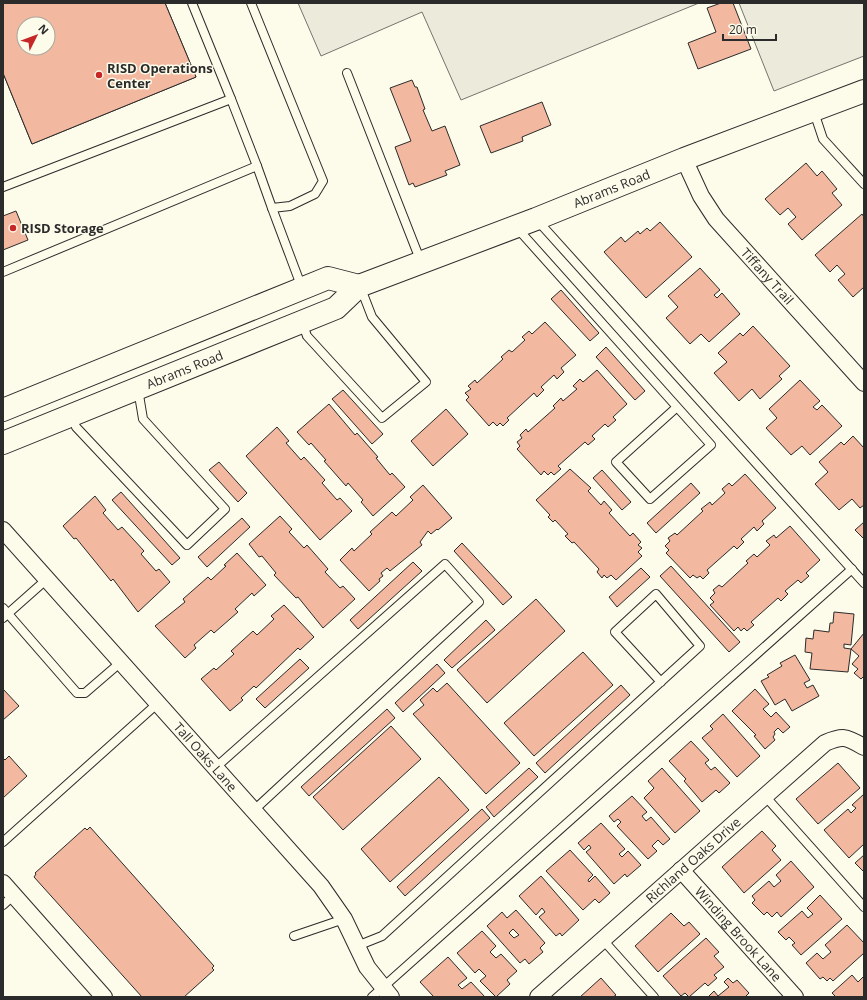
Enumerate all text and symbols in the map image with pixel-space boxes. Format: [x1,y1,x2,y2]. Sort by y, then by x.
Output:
north arrow [16,16,56,56]
scale bar [723,16,776,42]
text: N [35,21,52,37]
text: 20 m [729,21,757,38]
place label: RISD Operations Center [107,59,213,92]
marker: RISD Operations Center [94,70,104,80]
street label: Abrams Road [570,165,653,212]
place label: RISD Storage [21,219,104,237]
marker: RISD Storage [8,223,18,233]
street label: Tiffany Trail [737,244,798,308]
street label: Abrams Road [144,346,226,393]
street label: Tall Oaks Lane [170,718,241,795]
street label: Richland Oaks Drive [642,813,744,907]
street label: Winding Brook Lane [691,883,786,985]

